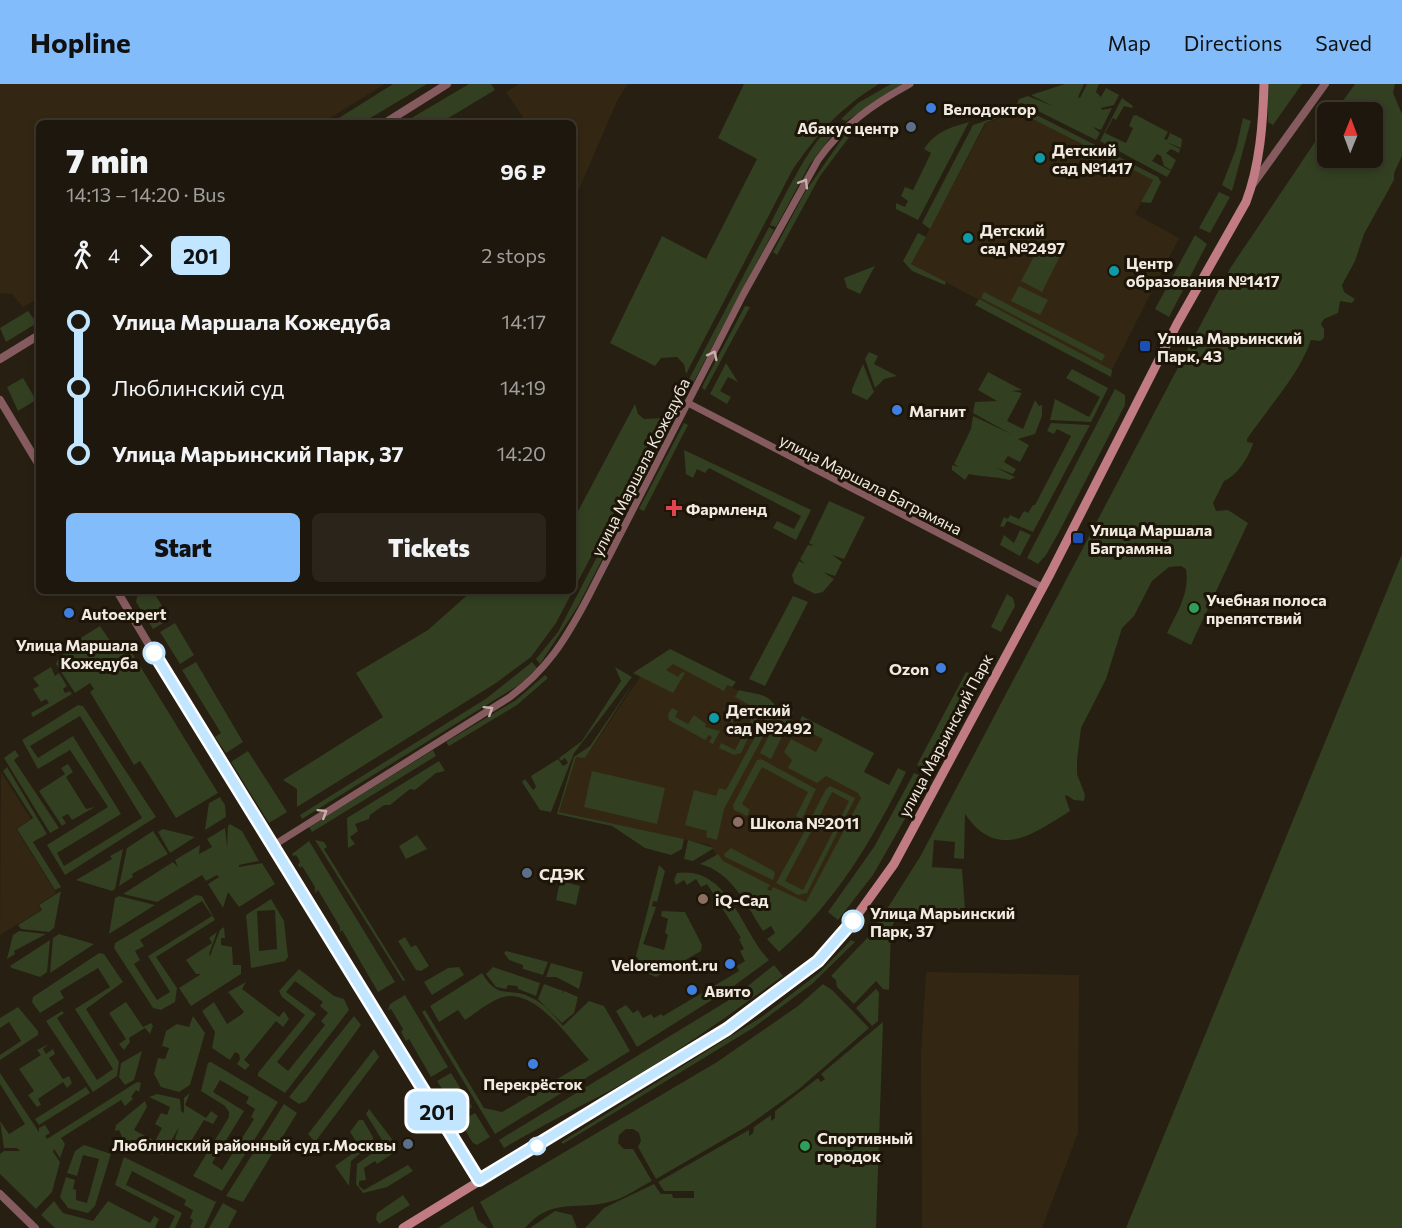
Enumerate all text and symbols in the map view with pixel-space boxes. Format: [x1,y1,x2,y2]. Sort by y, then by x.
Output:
text: Hopline [30,25,131,59]
text: Map [1108,30,1151,55]
text: Directions [1184,30,1282,55]
text: Saved [1315,30,1372,55]
place label: Велодоктор [943,99,1036,118]
marker: Велодоктор [924,101,938,115]
north arrow [1317,102,1383,168]
map controls [1317,102,1383,168]
place label: Абакус центр [797,118,899,137]
marker: Абакус центр [904,120,918,134]
text: 7 min [66,139,148,180]
place label: Детский сад №1417 [1052,140,1133,177]
marker: Детский сад №1417 [1033,151,1047,165]
text: 96 ₽ [500,158,546,185]
one-way arrow [797,179,808,189]
text: 14:13 – 14:20 · Bus [66,182,226,206]
place label: Детский сад №2497 [980,220,1065,257]
marker: Детский сад №2497 [961,231,975,245]
icon: walk [66,239,99,272]
icon: forward [129,239,162,272]
text: 4 [108,243,120,267]
text: 201 [183,243,218,268]
text: 2 stops [481,243,546,267]
place label: Центр образования №1417 [1126,253,1280,290]
marker: Центр образования №1417 [1107,264,1121,278]
text: Улица Маршала Кожедуба [112,308,391,335]
text: 14:17 [502,309,546,333]
place label: Улица Марьинский Парк, 43 [1157,328,1302,365]
marker: Улица Марьинский Парк, 43 [1138,339,1152,353]
one-way arrow [705,350,717,361]
text: Люблинский суд [112,374,284,401]
text: 14:19 [500,375,546,399]
street label: улица Маршала Кожедуба [587,375,693,559]
place label: Магнит [909,401,966,420]
marker: Магнит [890,403,904,417]
street label: улица Маршала Баграмяна [777,430,965,538]
text: Улица Марьинский Парк, 37 [112,440,404,467]
text: 14:20 [497,441,546,465]
place label: Фармленд [686,499,767,518]
marker: Фармленд [667,501,681,515]
button: Start [66,513,300,582]
button: Tickets [312,513,546,582]
place label: Улица Маршала Баграмяна [1090,520,1212,557]
marker: Улица Маршала Баграмяна [1071,531,1085,545]
place label: Учебная полоса препятствий [1206,590,1327,627]
marker: Учебная полоса препятствий [1187,601,1201,615]
place label: Autoexpert [81,604,167,623]
marker: Autoexpert [62,606,76,620]
place label: Улица Маршала Кожедуба [16,635,138,672]
marker: Улица Маршала Кожедуба [143,642,165,664]
street label: улица Марьинский Парк [894,650,996,820]
place label: Ozon [889,659,929,678]
marker: Ozon [934,661,948,675]
place label: Детский сад №2492 [726,700,812,737]
one-way arrow [483,706,493,718]
marker: Детский сад №2492 [707,711,721,725]
one-way arrow [317,809,327,821]
place label: Школа №2011 [750,813,859,832]
marker: Школа №2011 [731,815,745,829]
place label: СДЭК [539,864,585,883]
marker: СДЭК [520,866,534,880]
place label: iQ-Сад [715,890,769,909]
marker: iQ-Сад [696,892,710,906]
place label: Улица Марьинский Парк, 37 [870,903,1015,940]
marker: Улица Марьинский Парк, 37 [842,910,864,932]
place label: Veloremont.ru [611,955,718,974]
marker: Veloremont.ru [723,957,737,971]
place label: Авито [704,981,751,1000]
marker: Авито [685,983,699,997]
marker: Перекрёсток [526,1057,540,1071]
place label: Перекрёсток [483,1074,583,1093]
line badge: 201 [402,1092,472,1130]
text: 201 [419,1099,455,1124]
place label: Спортивный городок [817,1128,913,1165]
place label: Люблинский районный суд г.Москвы [112,1135,396,1154]
marker: Люблинский районный суд г.Москвы [401,1137,415,1151]
unlabelled marker [528,1137,546,1155]
marker: Спортивный городок [798,1139,812,1153]

